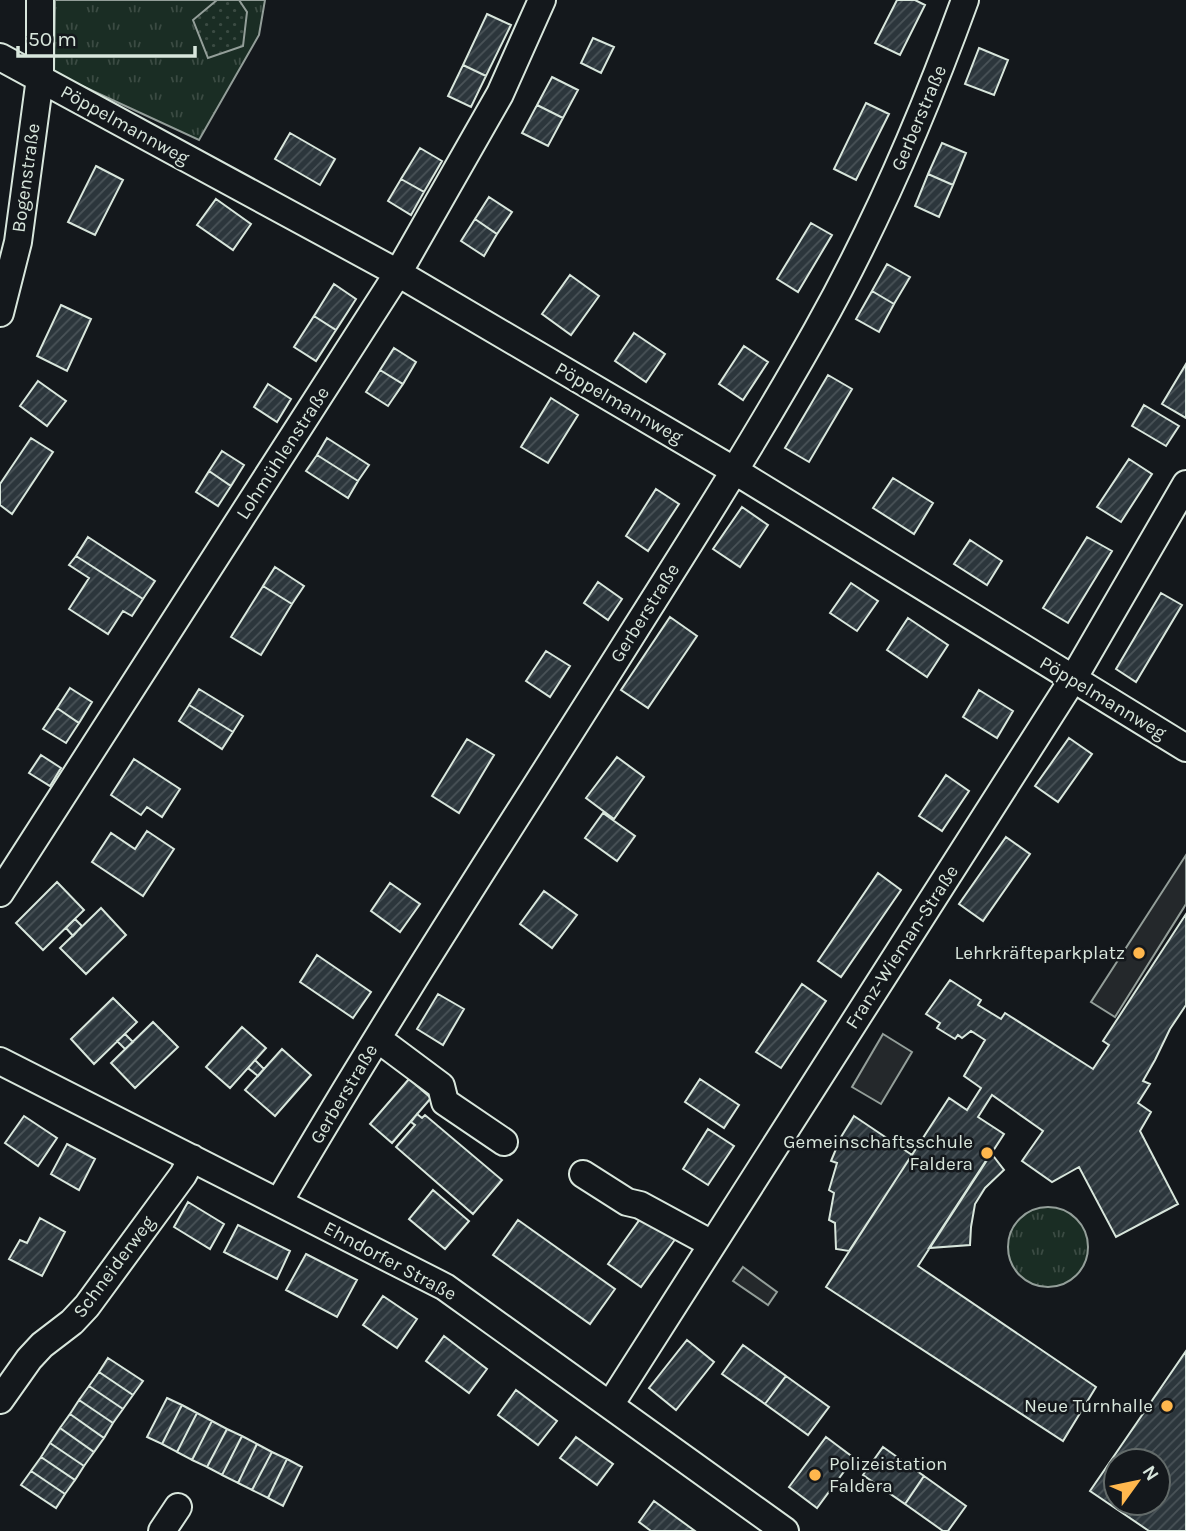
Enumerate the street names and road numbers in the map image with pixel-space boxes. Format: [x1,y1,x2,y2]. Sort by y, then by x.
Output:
street label: Gerberstraße [887,62,951,174]
street label: Pöppelmannweg [57,81,193,170]
street label: Bogenstraße [7,122,45,234]
street label: Pöppelmannweg [551,358,687,449]
street label: Lohmühlenstraße [232,382,334,524]
street label: Gerberstraße [606,559,684,667]
street label: Pöppelmannweg [1036,652,1170,745]
street label: Franz-Wieman-Straße [841,861,963,1033]
street label: Gerberstraße [306,1040,382,1148]
street label: Schneiderweg [69,1212,160,1322]
street label: Ehndorfer Straße [320,1217,460,1305]

